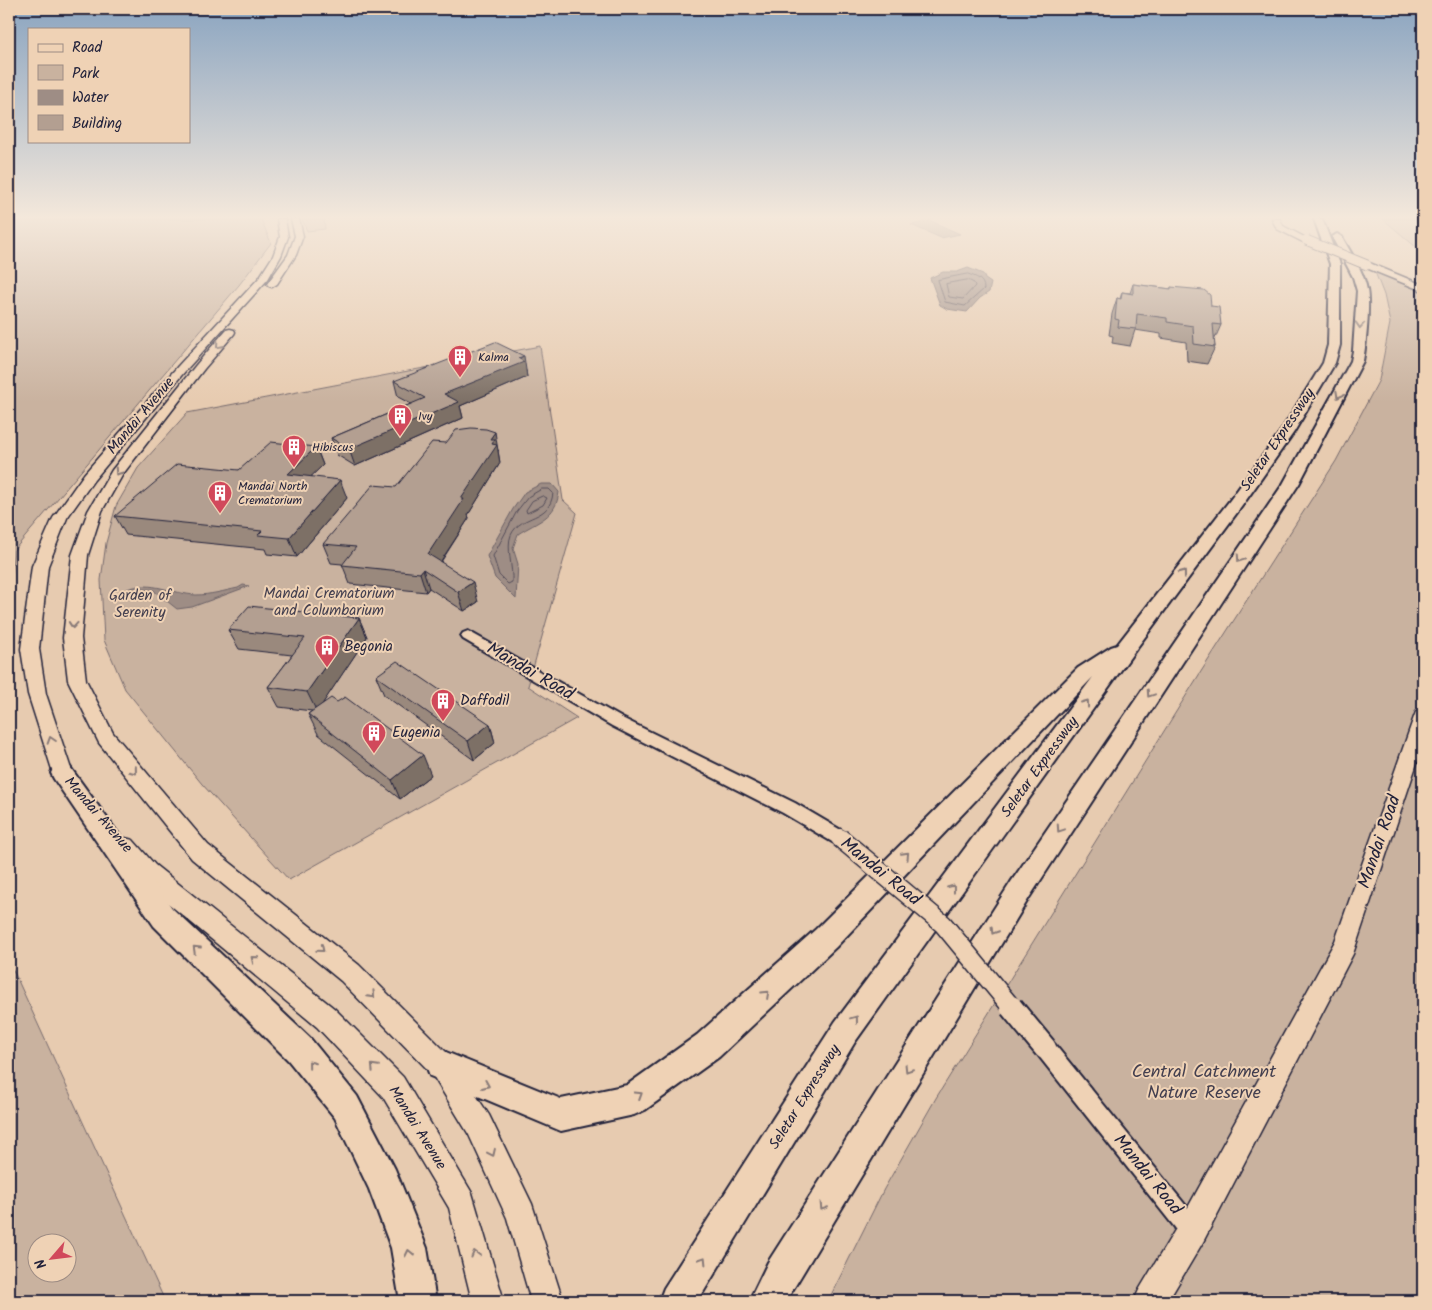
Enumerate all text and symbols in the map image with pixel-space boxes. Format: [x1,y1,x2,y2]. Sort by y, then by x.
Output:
legend [28,28,190,142]
text: Road [72,36,103,60]
text: Park [72,62,100,86]
text: Water [72,86,109,110]
text: Building [72,112,122,136]
one-way arrow [1355,321,1366,329]
one-way arrow [216,339,225,348]
building icon: Kalma [447,344,473,378]
place label: Kalma [478,348,509,367]
street label: Mandai Avenue [101,372,181,460]
street label: Seletar Expressway [1235,383,1322,496]
one-way arrow [1335,390,1345,399]
building icon: Ivy [387,403,413,437]
place label: Ivy [418,407,433,426]
building icon: Hibiscus [281,434,307,468]
place label: Hibiscus [312,438,353,457]
one-way arrow [115,466,124,476]
place label: Mandai North Crematorium [238,477,307,510]
building icon: Mandai North Crematorium [207,480,233,514]
one-way arrow [1237,553,1246,562]
one-way arrow [1178,570,1186,579]
park label: Mandai Crematorium and Columbarium [264,582,395,623]
park label: Garden of Serenity [109,584,172,625]
one-way arrow [68,622,79,630]
building icon: Begonia [314,634,340,668]
place label: Begonia [344,635,393,659]
street label: Mandai Road [481,635,580,709]
building icon: Daffodil [430,688,456,722]
one-way arrow [1147,688,1156,698]
place label: Daffodil [460,689,510,713]
one-way arrow [1080,699,1089,709]
street label: Seletar Expressway [995,711,1086,823]
building icon: Eugenia [361,720,387,754]
place label: Eugenia [392,721,440,745]
one-way arrow [47,737,57,745]
one-way arrow [128,765,136,774]
street label: Mandai Avenue [58,771,138,859]
street label: Mandai Road [1350,790,1410,893]
one-way arrow [1057,824,1066,833]
street label: Mandai Road [833,830,928,915]
one-way arrow [901,852,910,861]
one-way arrow [946,885,954,894]
one-way arrow [991,926,1001,935]
one-way arrow [315,944,324,953]
one-way arrow [193,946,202,955]
one-way arrow [251,956,260,964]
one-way arrow [366,990,375,999]
one-way arrow [760,991,769,1000]
one-way arrow [849,1015,858,1025]
street label: Seletar Expressway [763,1039,847,1154]
park label: Central Catchment Nature Reserve [1132,1058,1277,1108]
one-way arrow [308,1061,317,1070]
one-way arrow [371,1064,380,1073]
one-way arrow [905,1064,915,1073]
one-way arrow [481,1078,490,1089]
street label: Mandai Avenue [382,1081,453,1175]
one-way arrow [633,1092,643,1101]
street label: Mandai Road [1105,1128,1190,1223]
one-way arrow [485,1148,496,1157]
one-way arrow [819,1202,829,1211]
north arrow [28,1232,78,1282]
one-way arrow [404,1249,415,1258]
one-way arrow [471,1251,481,1259]
text: N [30,1254,53,1273]
one-way arrow [696,1256,706,1265]

